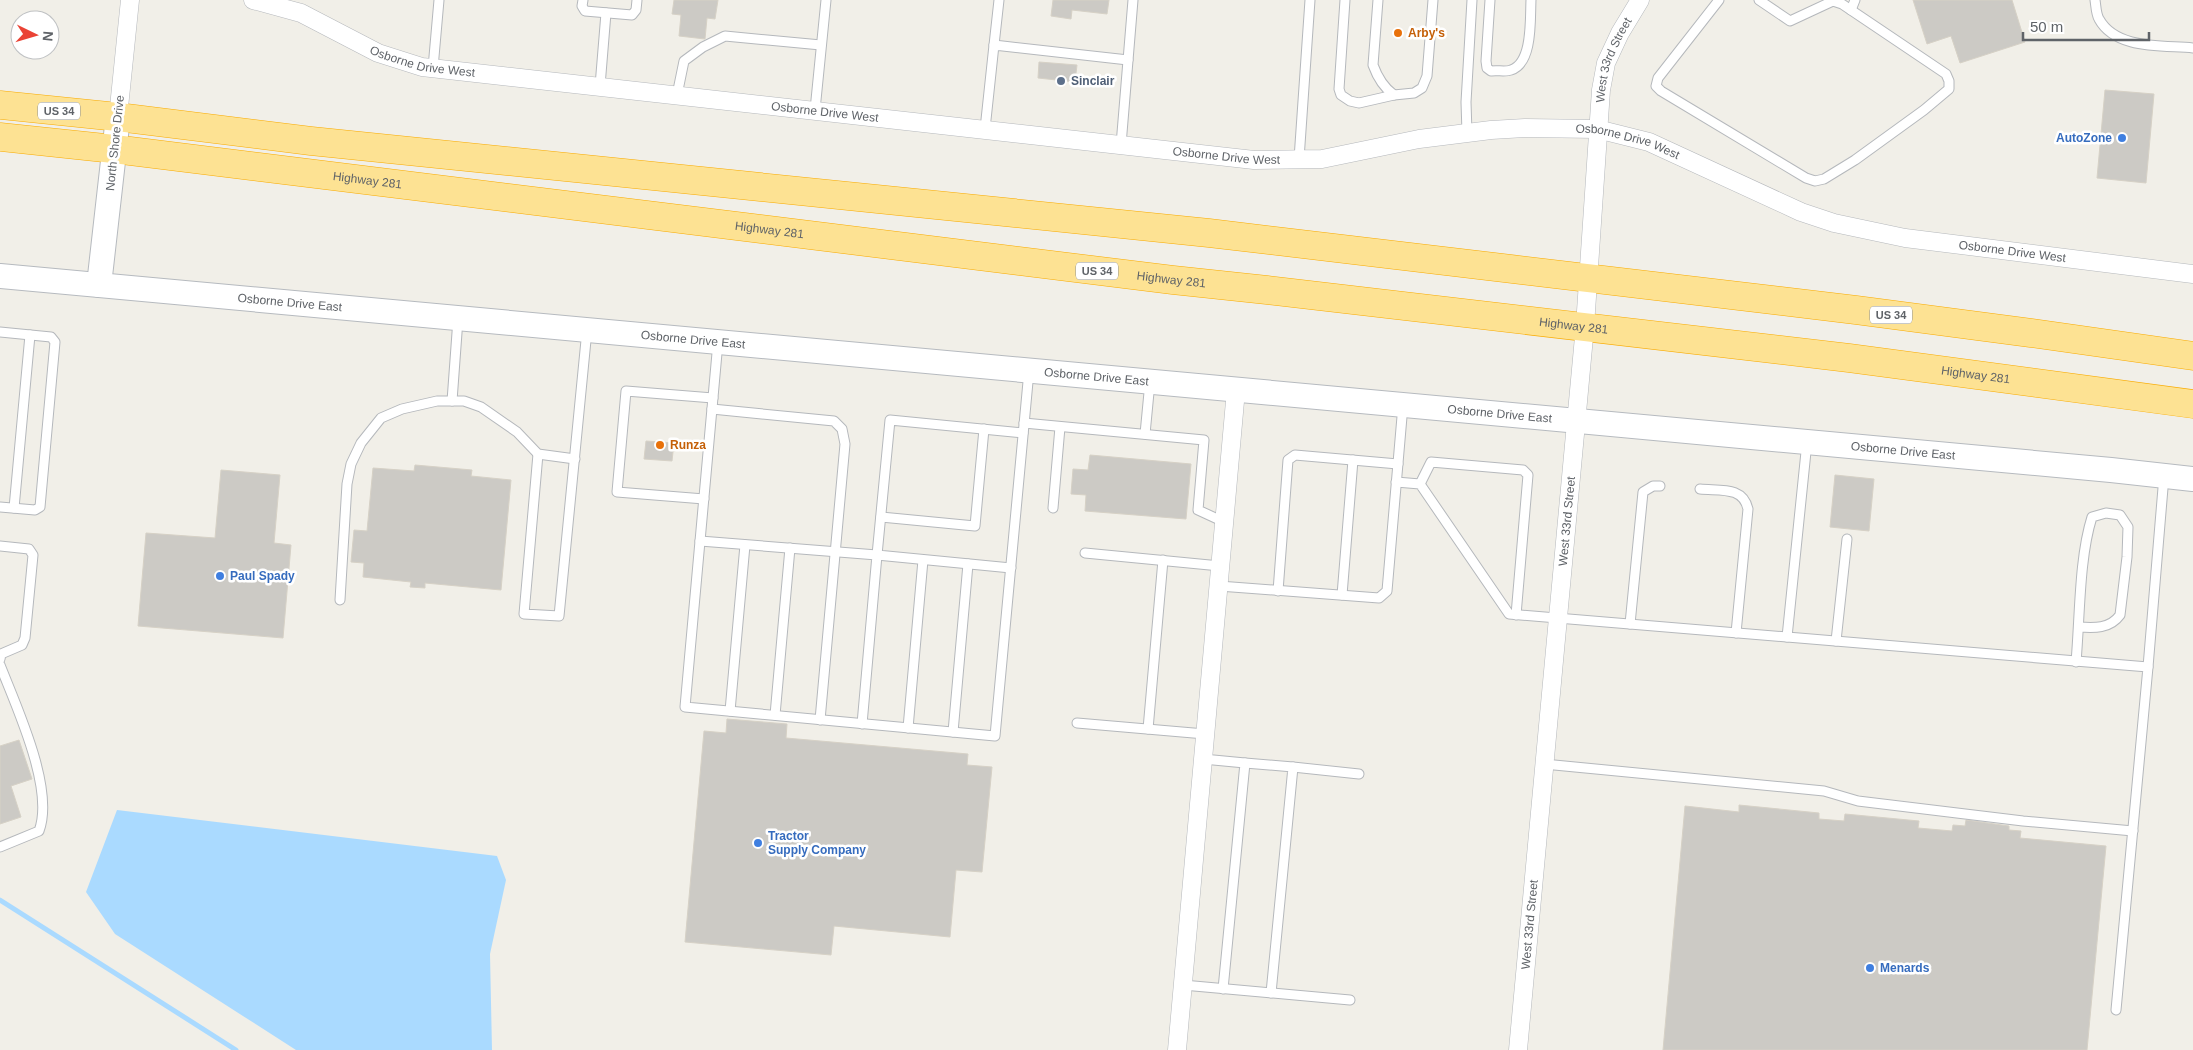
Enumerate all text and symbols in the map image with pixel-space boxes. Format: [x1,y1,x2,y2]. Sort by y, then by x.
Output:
north arrow [10,10,60,60]
scale bar [2023,10,2149,42]
street label: West 33rd Street [1593,14,1635,103]
text: 50 m [2030,18,2063,35]
place label: Arby's [1408,26,1445,40]
marker: Arby's [1392,27,1404,39]
text: N [40,30,56,42]
street label: Osborne Drive West [367,43,476,80]
place label: Sinclair [1071,74,1115,88]
marker: Sinclair [1055,75,1067,87]
street label: North Shore Drive [103,94,127,191]
street label: Osborne Drive West [770,99,880,125]
road number: US 34 [38,102,80,120]
street label: Osborne Drive West [1575,122,1682,162]
place label: AutoZone [2056,131,2112,145]
marker: AutoZone [2116,132,2128,144]
street label: Osborne Drive West [1172,144,1281,167]
street label: Highway 281 [332,169,403,192]
street label: Highway 281 [734,219,805,241]
street label: Osborne Drive West [1958,238,2067,265]
road number: US 34 [1076,262,1118,280]
street label: Highway 281 [1136,269,1207,290]
street label: Osborne Drive East [237,291,343,314]
road number: US 34 [1870,306,1912,324]
street label: Highway 281 [1538,315,1609,337]
street label: Osborne Drive East [640,328,747,352]
street label: Highway 281 [1940,363,2011,387]
street label: Osborne Drive East [1044,365,1150,389]
street label: Osborne Drive East [1447,402,1553,426]
place label: Runza [670,438,706,452]
marker: Runza [654,439,666,451]
street label: Osborne Drive East [1850,439,1956,463]
street label: West 33rd Street [1556,475,1578,567]
place label: Paul Spady [230,569,295,583]
marker: Paul Spady [214,570,226,582]
place label: Tractor Supply Company [768,829,866,857]
marker: Tractor Supply Company [752,837,764,849]
street label: West 33rd Street [1518,878,1541,970]
place label: Menards [1880,961,1930,975]
marker: Menards [1864,962,1876,974]

